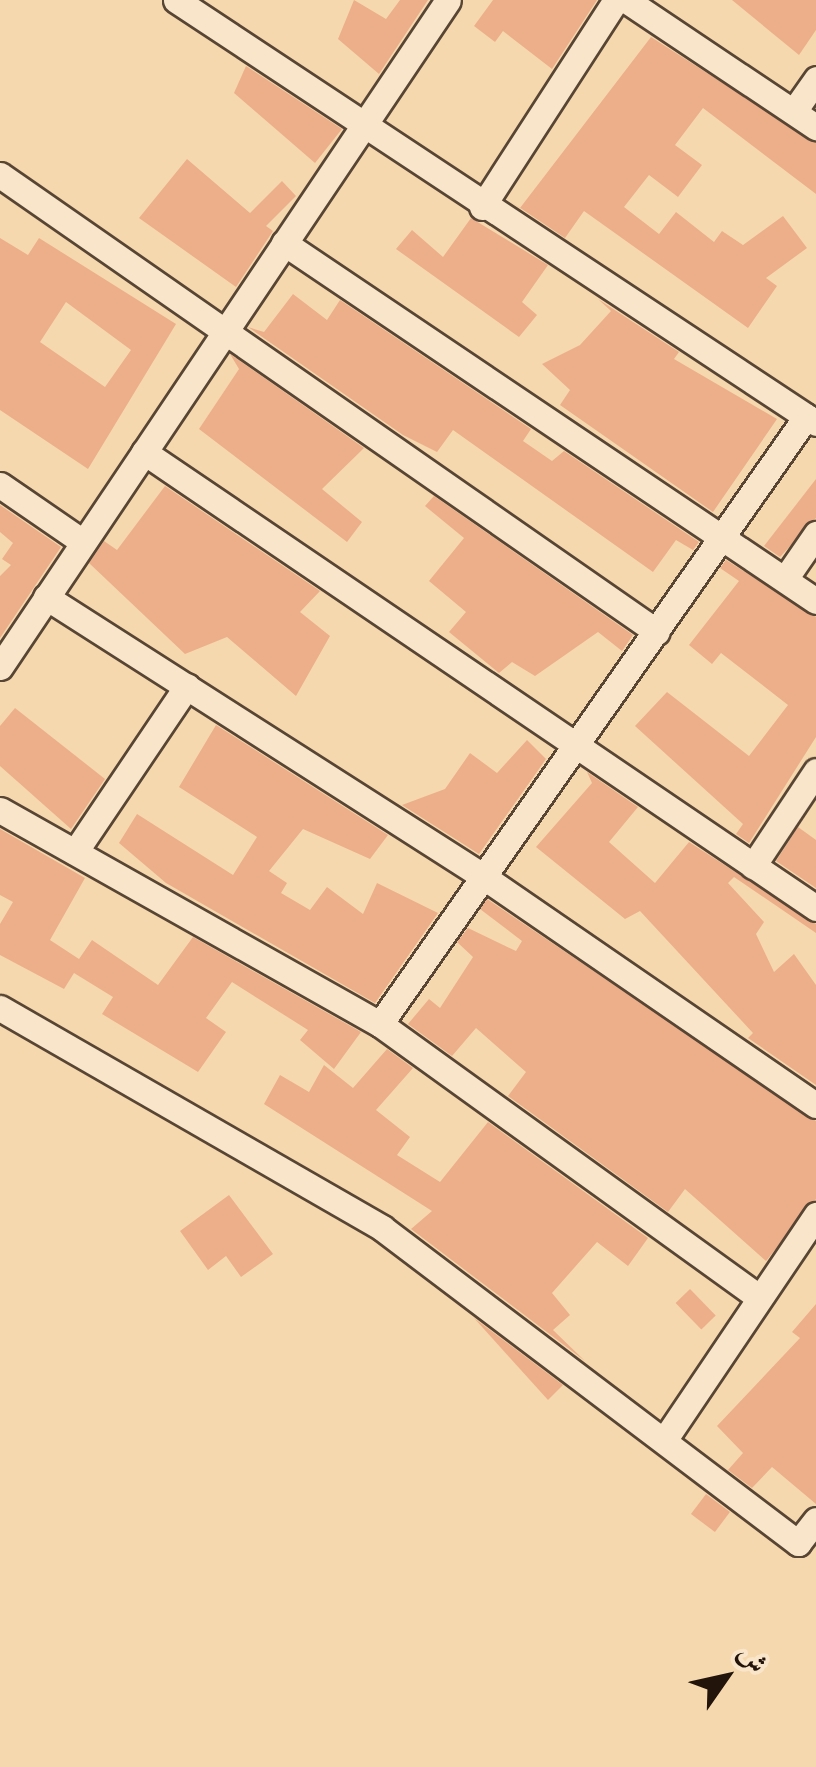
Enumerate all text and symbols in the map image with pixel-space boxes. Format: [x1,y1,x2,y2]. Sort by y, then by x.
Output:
north arrow [676,1627,776,1727]
text: ش [731,1641,770,1680]

